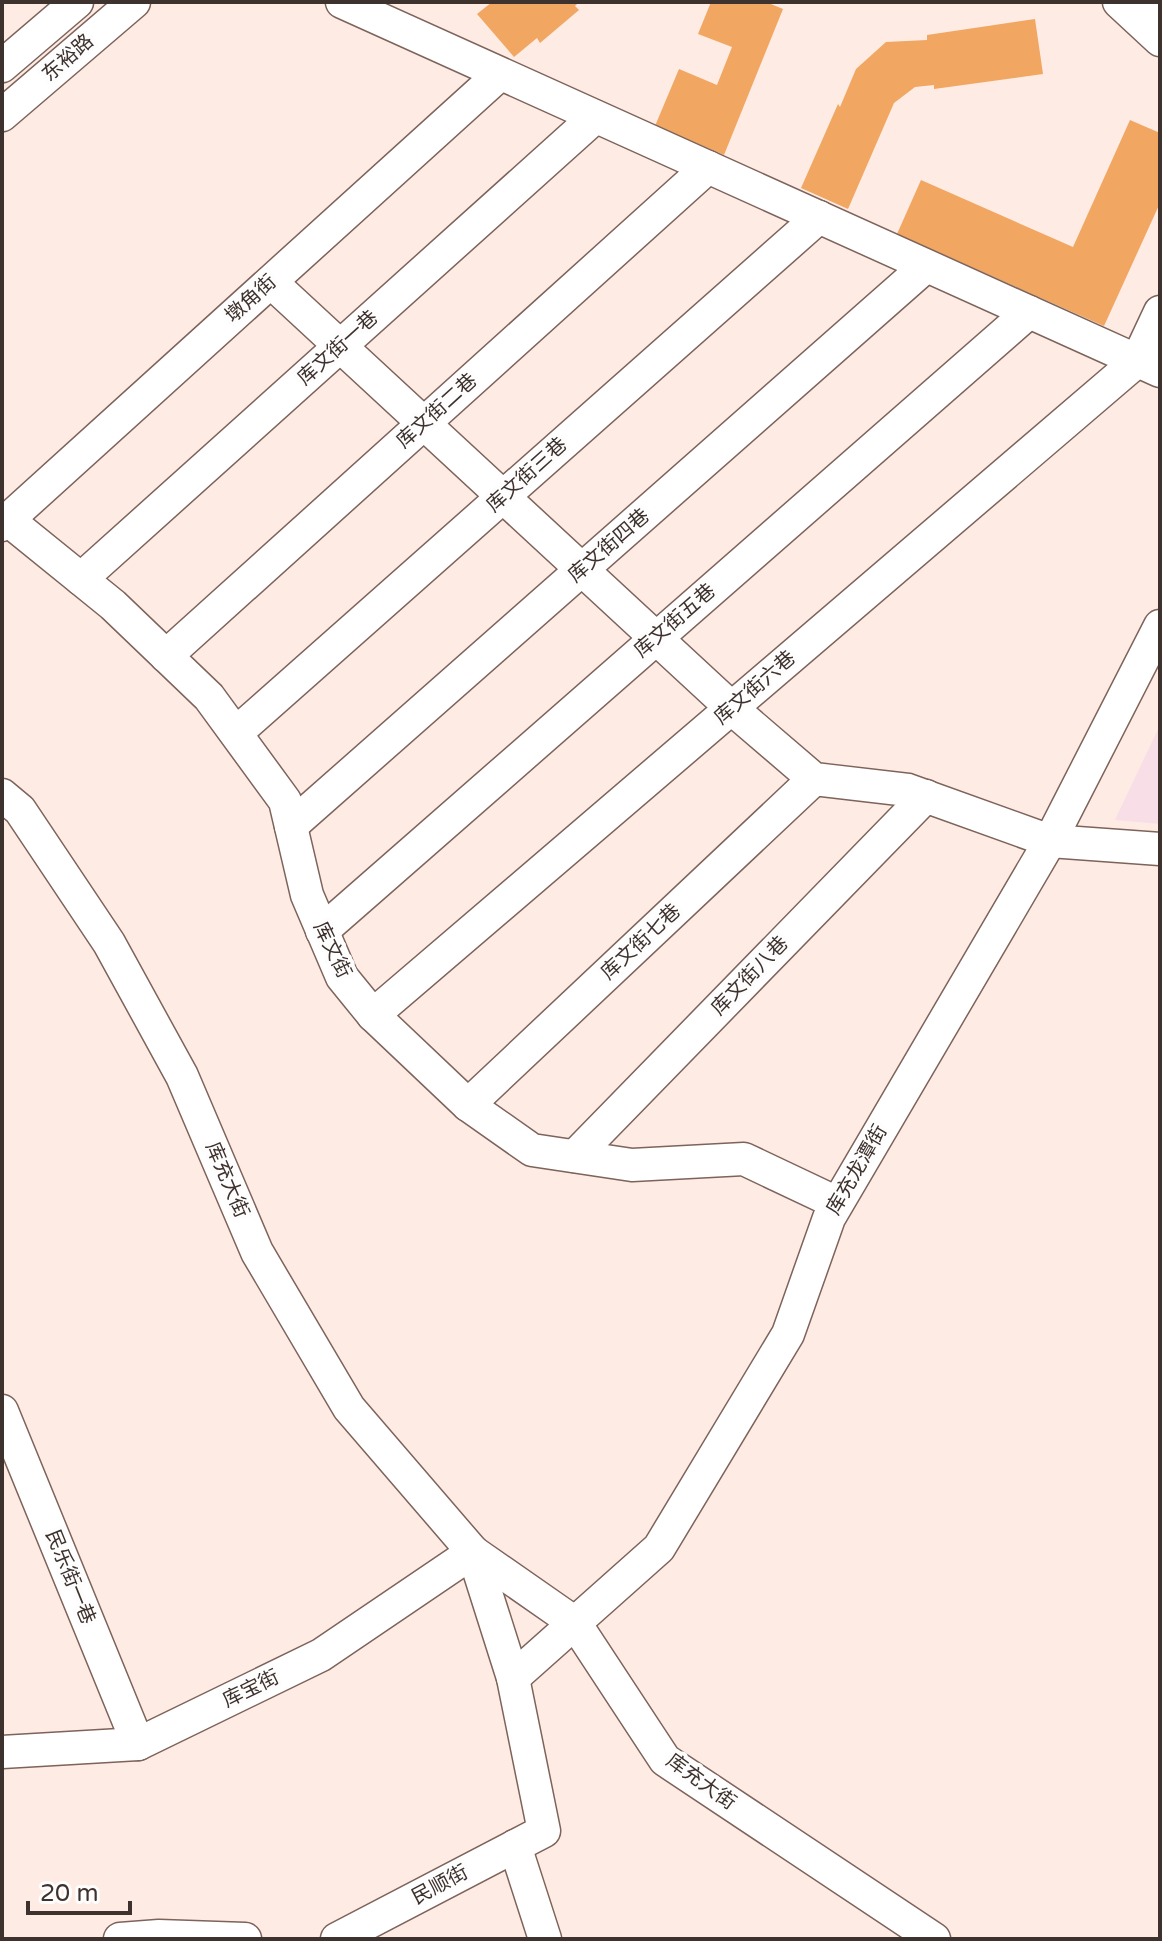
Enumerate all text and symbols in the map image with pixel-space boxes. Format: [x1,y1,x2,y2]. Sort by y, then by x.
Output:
street label: 东裕路 [37,29,99,87]
street label: 墩角街 [221,270,281,328]
street label: 库文街一巷 [293,306,383,390]
street label: 库文街二巷 [392,369,482,453]
street label: 库文街三巷 [482,433,572,517]
street label: 库文街四巷 [563,504,655,588]
street label: 库文街五巷 [629,579,721,663]
street label: 库文街六巷 [709,646,801,730]
street label: 库文街七巷 [596,899,686,985]
street label: 库文街 [308,918,356,982]
street label: 库文街八巷 [707,932,793,1020]
street label: 库充龙潭街 [822,1121,892,1219]
street label: 库充大街 [200,1138,254,1222]
street label: 民乐街一巷 [40,1526,100,1628]
street label: 库宝街 [219,1665,283,1713]
street label: 库充大街 [662,1749,740,1815]
street label: 民顺街 [408,1860,472,1910]
scale bar [28,1865,130,1915]
text: 20 m [40,1879,98,1908]

